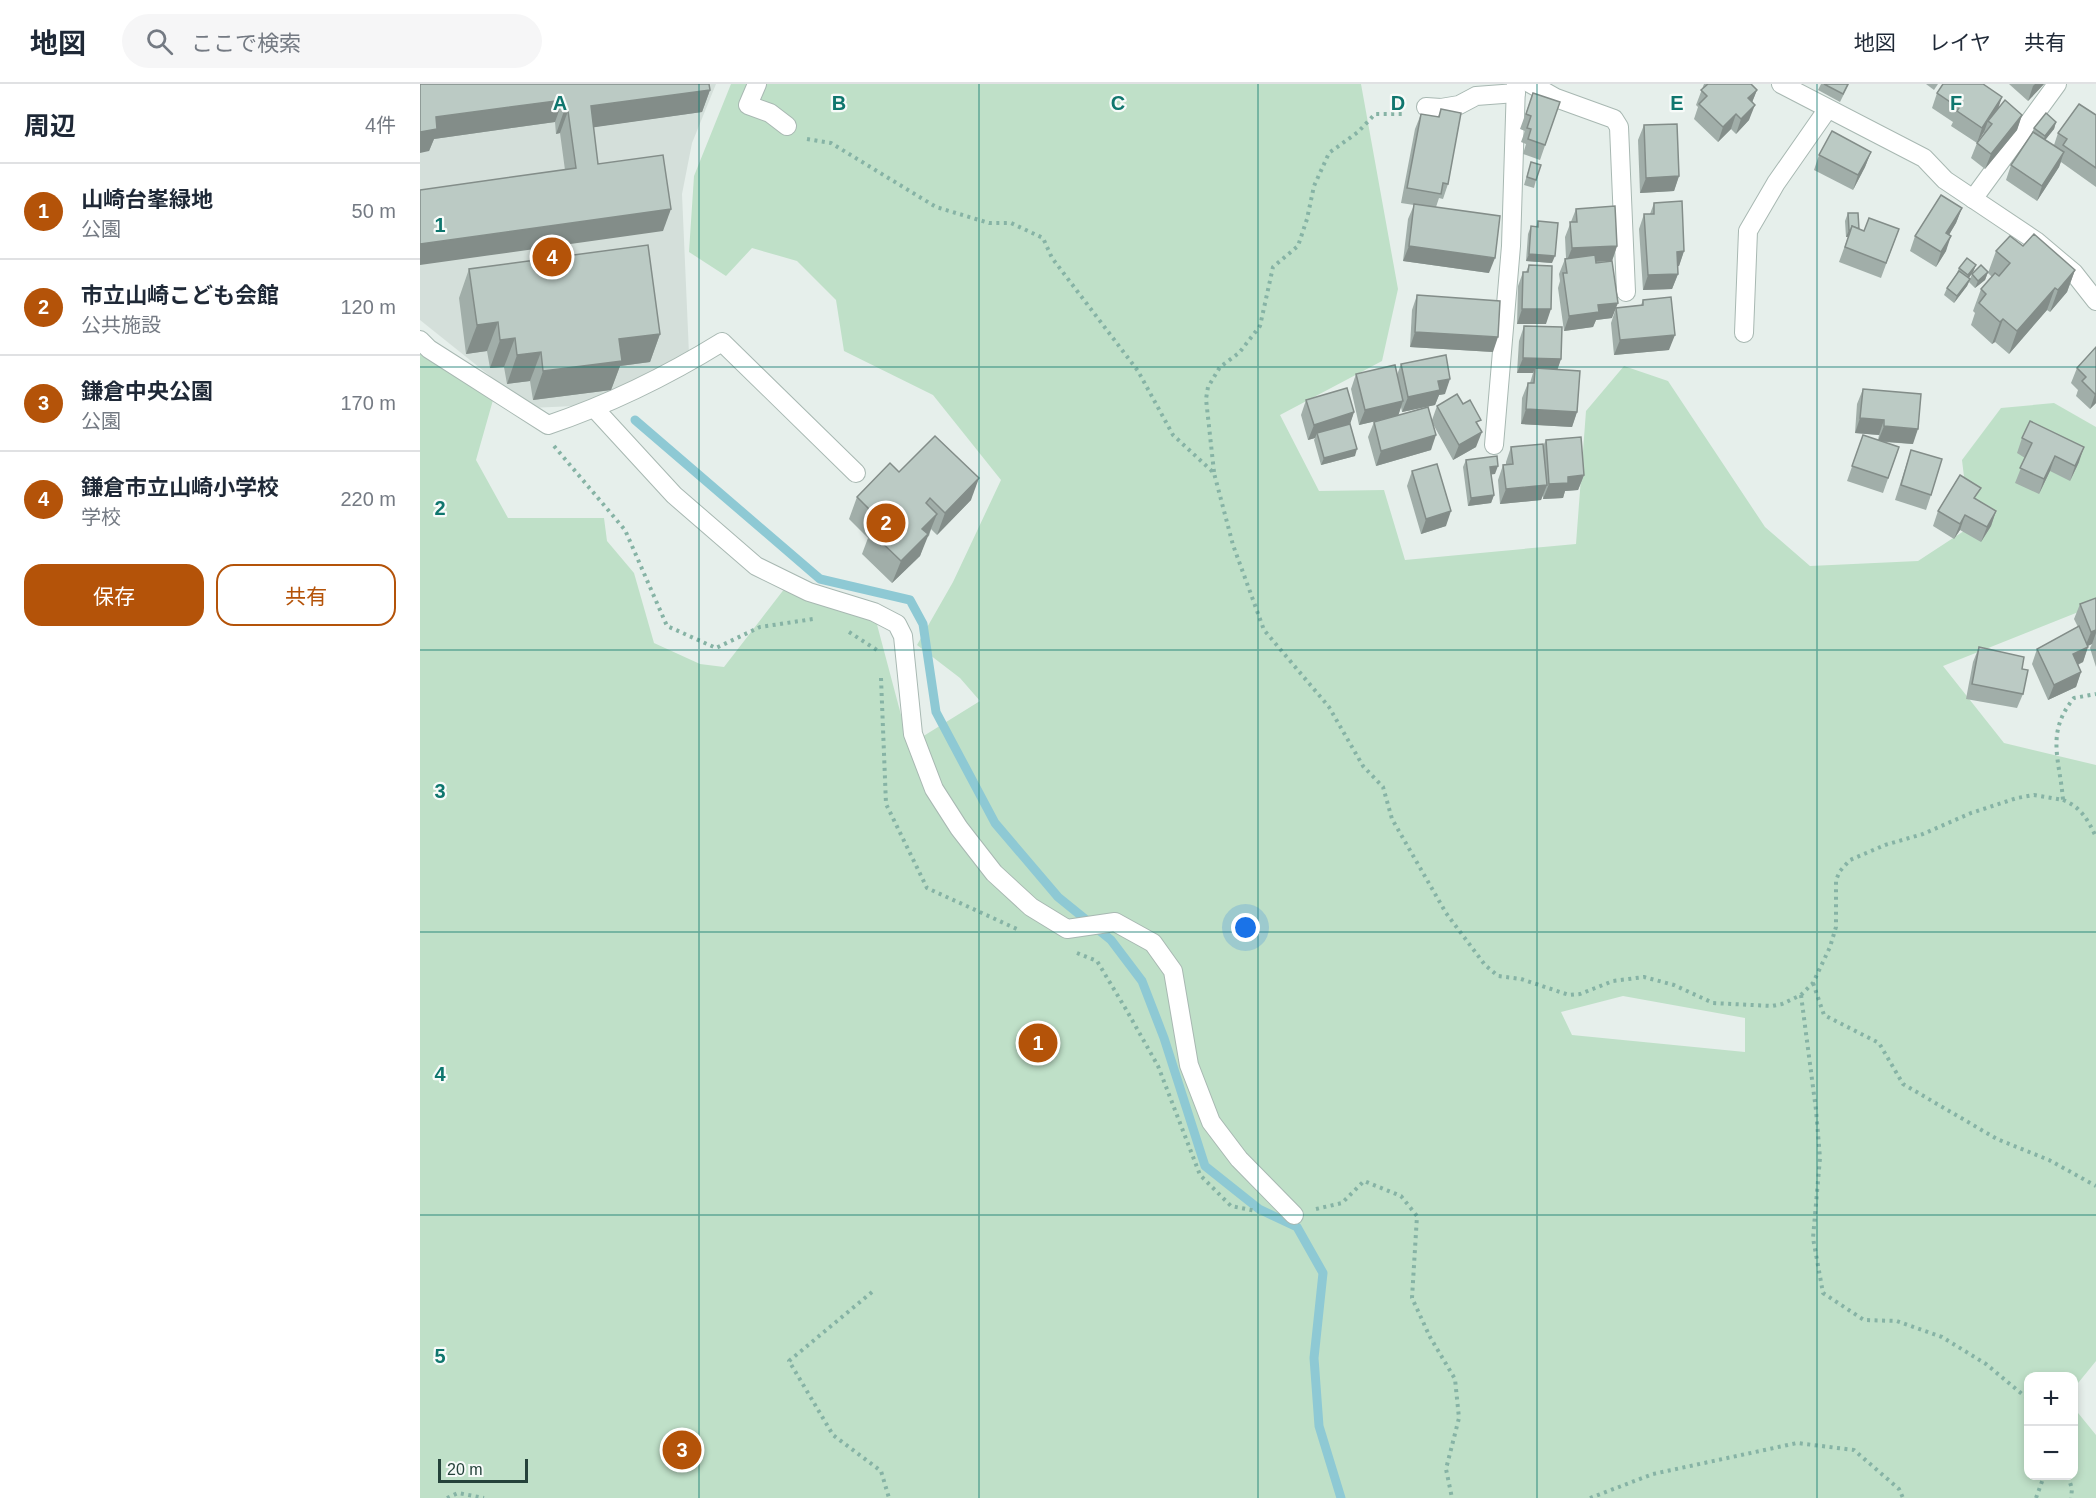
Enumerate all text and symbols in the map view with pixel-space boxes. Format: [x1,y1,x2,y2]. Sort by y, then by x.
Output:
search box [122,14,542,68]
icon: search [143,25,176,58]
text: 地図 [30,28,86,59]
text: ここで検索 [191,31,301,56]
text: 地図 [1854,31,1896,54]
text: レイヤ [1929,31,1991,54]
text: 共有 [2024,31,2066,54]
text: A [553,92,567,114]
text: B [832,92,846,114]
text: C [1111,92,1125,114]
text: D [1391,92,1405,114]
text: E [1670,92,1684,114]
text: F [1950,92,1962,114]
text: 周辺 [24,111,76,141]
text: 4件 [365,114,396,136]
text: 山崎台峯緑地 [81,187,213,212]
text: 1 [38,200,49,222]
text: 50 m [352,200,396,222]
text: 1 [434,214,446,236]
text: 公園 [81,218,121,240]
pin: 4 [532,234,572,279]
text: 市立山崎こども会館 [81,283,279,308]
text: 2 [38,296,49,318]
text: 120 m [340,296,396,318]
text: 公共施設 [81,314,161,336]
text: 鎌倉中央公園 [81,379,213,404]
text: 3 [38,392,49,414]
text: 170 m [340,392,396,414]
text: 公園 [81,410,121,432]
text: 鎌倉市立山崎小学校 [81,475,279,500]
text: 4 [38,488,49,510]
text: 220 m [340,488,396,510]
text: 2 [434,497,446,519]
pin: 2 [866,500,906,546]
text: 学校 [81,506,121,528]
button: 保存 [24,564,204,626]
button: 共有 [216,564,396,626]
text: 3 [434,780,446,802]
your location [1231,913,1260,942]
pin: 1 [1018,1020,1058,1066]
text: 4 [434,1063,446,1085]
text: 5 [434,1345,446,1367]
map controls [2024,1372,2078,1480]
button: + [2024,1372,2078,1426]
button: − [2024,1426,2078,1480]
pin: 3 [662,1428,702,1472]
scale bar [438,1456,528,1484]
text: 20 m [447,1461,483,1478]

